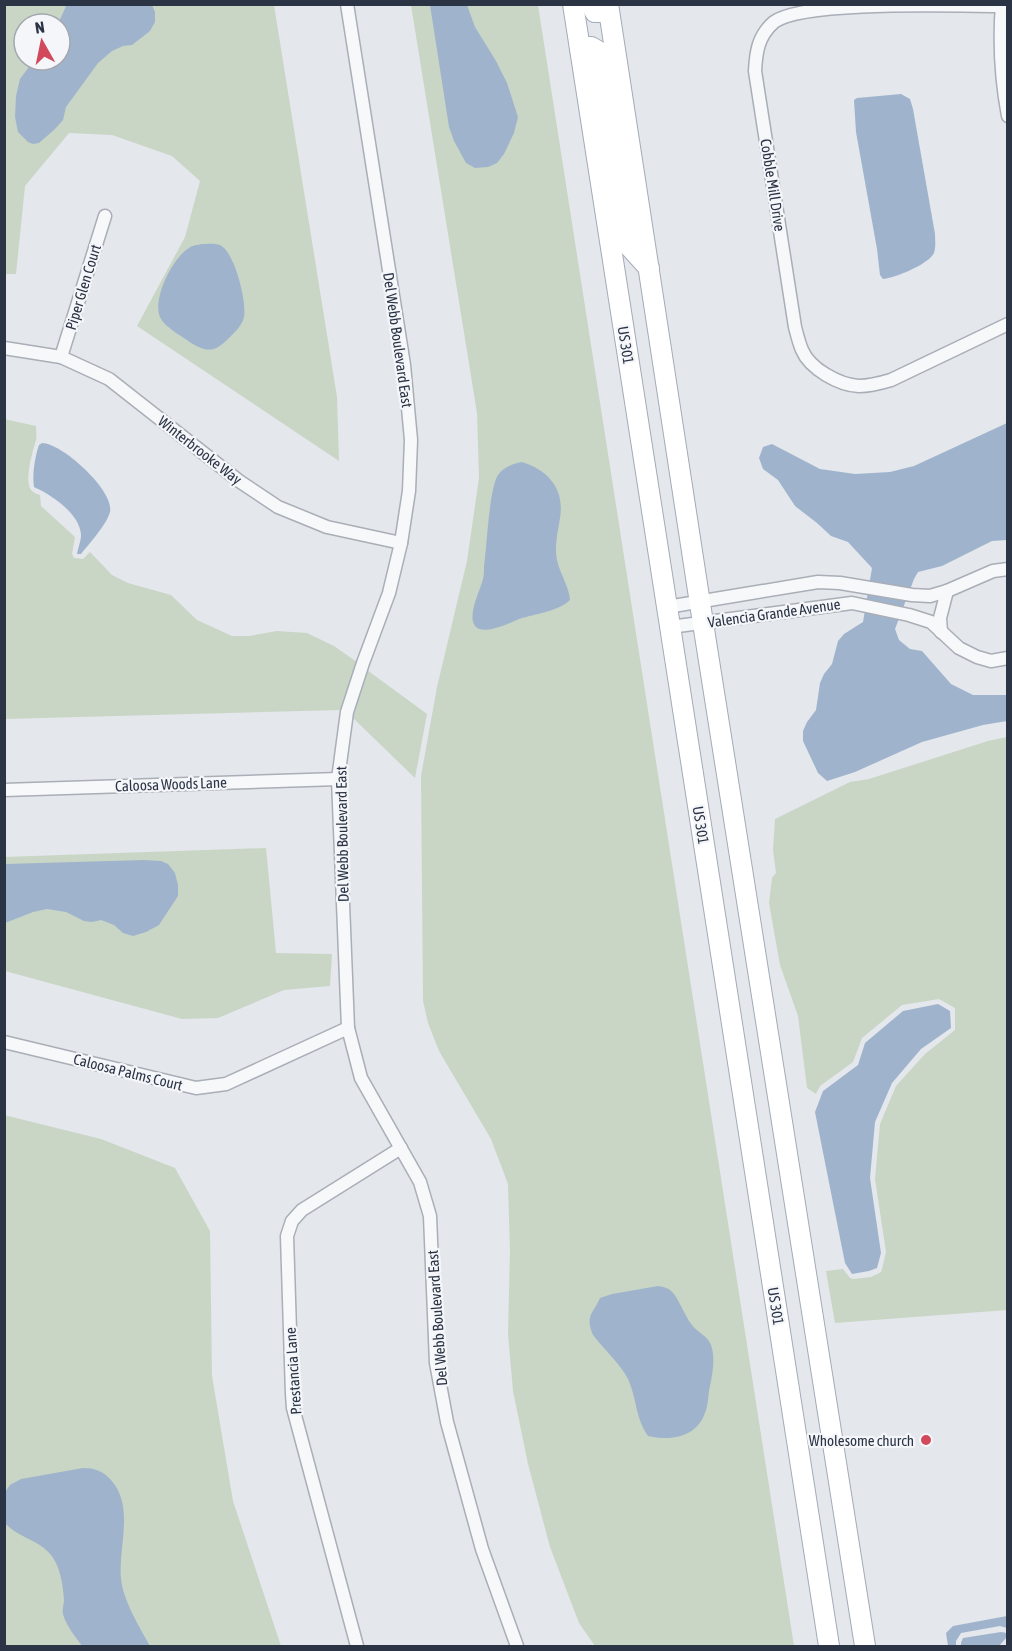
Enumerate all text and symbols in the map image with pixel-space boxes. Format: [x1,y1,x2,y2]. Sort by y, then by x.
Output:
north arrow [12,12,72,72]
text: N [34,18,46,37]
street label: Cobble Mill Drive [757,138,789,233]
street label: Piper Glen Court [62,242,104,332]
street label: Del Webb Boulevard East [380,271,416,409]
street label: US 301 [615,325,637,365]
street label: Winterbrooke Way [155,412,245,488]
street label: Valencia Grande Avenue [707,595,842,631]
street label: Del Webb Boulevard East [332,766,352,902]
street label: Caloosa Woods Lane [115,774,227,794]
street label: US 301 [690,805,712,845]
street label: Caloosa Palms Court [72,1050,184,1094]
street label: Del Webb Boulevard East [424,1249,450,1387]
street label: US 301 [765,1286,787,1326]
street label: Prestancia Lane [281,1327,305,1415]
place label: Wholesome church [809,1432,914,1449]
marker: Wholesome church [919,1433,933,1447]

